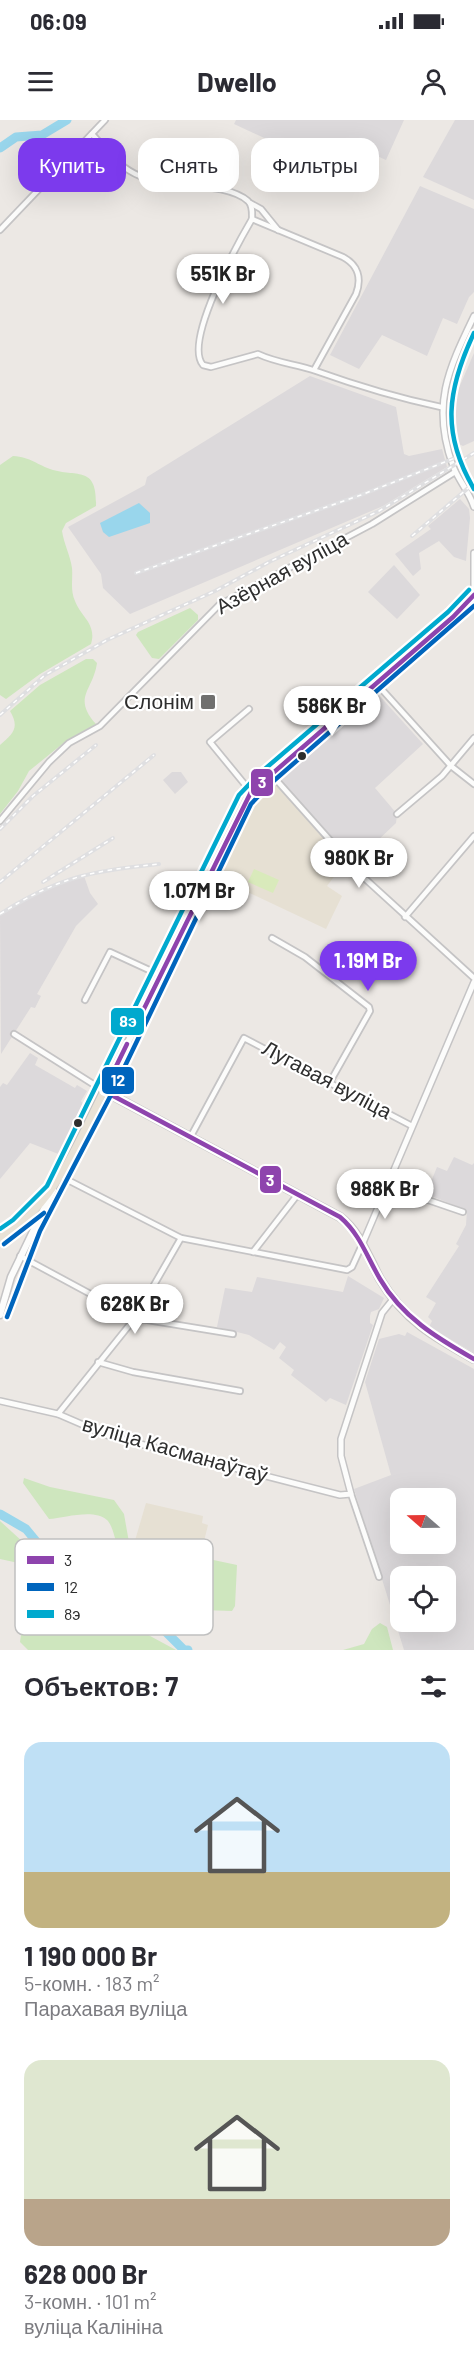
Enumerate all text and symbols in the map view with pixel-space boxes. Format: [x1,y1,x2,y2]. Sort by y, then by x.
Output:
text: 06:09 [30,8,87,34]
icon: menu [24,65,57,98]
text: Dwello [197,65,277,97]
icon: person [417,65,450,98]
chip: Купить [18,138,126,192]
chip: Снять [138,138,239,192]
chip: Фильтры [251,138,379,192]
pin: 551K Br [168,254,278,305]
text: 551K Br [191,261,256,285]
street label: Азёрная вуліца [211,525,352,618]
pin: 586K Br [277,686,387,737]
place label: Слонім [124,688,194,713]
marker: Слонім [199,693,217,711]
text: 586K Br [298,693,366,717]
unlabelled marker [296,750,308,762]
line badge: 3 [250,768,274,797]
text: 3 [258,772,266,791]
pin: 980K Br [304,838,414,889]
text: 980K Br [324,845,394,869]
pin: 1.07M Br [137,871,261,922]
text: 1.07M Br [163,878,235,902]
pin: 1.19M Br [306,941,430,992]
text: 1.19M Br [334,948,402,972]
line badge: 8э [110,1007,145,1036]
text: 8э [119,1011,137,1030]
street label: Лугавая вуліца [259,1034,397,1123]
line badge: 12 [101,1066,135,1095]
text: 12 [111,1070,125,1089]
unlabelled marker [72,1117,84,1129]
line badge: 3 [259,1165,282,1194]
pin: 988K Br [330,1169,440,1220]
text: 3 [266,1170,274,1189]
text: 988K Br [351,1176,419,1200]
pin: 628K Br [80,1284,190,1335]
text: 628K Br [100,1291,170,1315]
street label: вуліца Касманаўтаў [80,1410,271,1487]
north arrow [390,1488,456,1554]
map controls [390,1488,456,1632]
legend [15,1539,213,1635]
text: 3 [64,1550,72,1569]
button: locate [390,1566,456,1632]
text: 12 [64,1577,78,1596]
text: 8э [64,1604,81,1623]
text: Объектов: 7 [24,1670,178,1701]
icon: filters [417,1670,450,1703]
icon: home [183,1781,291,1889]
text: 1 190 000 Br [24,1940,157,1971]
text: 5-комн. · 183 m² [24,1971,160,1995]
text: Парахавая вуліца [24,1996,187,2020]
icon: home [183,2099,291,2207]
text: 628 000 Br [24,2258,148,2289]
text: 3-комн. · 101 m² [24,2289,157,2313]
text: вуліца Калініна [24,2314,163,2338]

